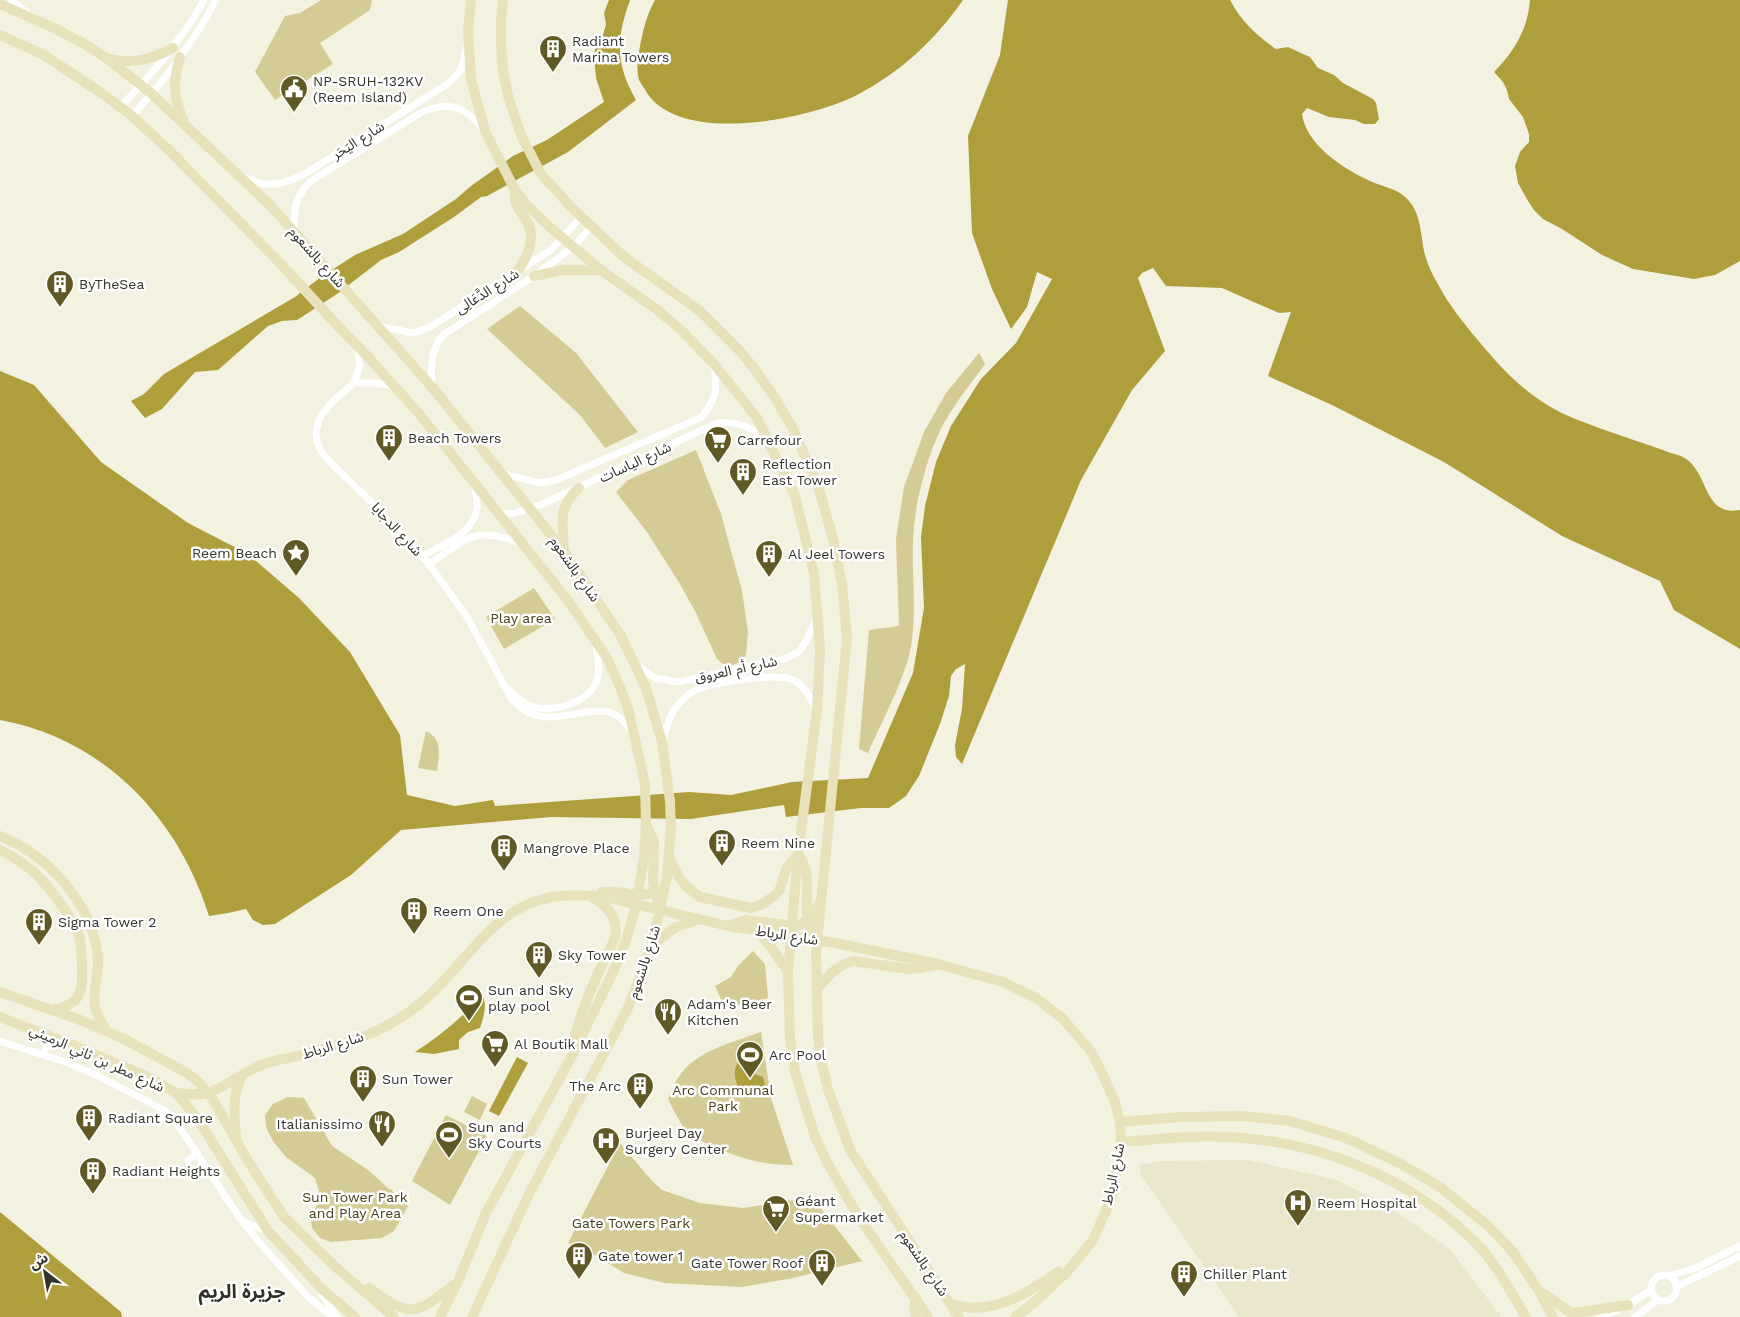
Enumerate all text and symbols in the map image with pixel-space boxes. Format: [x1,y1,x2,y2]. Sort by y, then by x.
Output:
place label: Radiant Marina Towers [572,33,669,65]
building icon: Radiant Marina Towers [538,34,568,73]
place label: NP-SRUH-132KV (Reem Island) [313,73,423,105]
public building icon: NP-SRUH-132KV (Reem Island) [279,74,309,113]
street label: شارع اليَحَر [328,118,389,165]
street label: شارع بالشعوم [283,223,348,293]
street label: شارع الدَّعَالِى [452,265,523,319]
building icon: ByTheSea [45,269,75,308]
place label: ByTheSea [79,276,144,292]
building icon: Beach Towers [374,423,404,462]
supermarket icon: Carrefour [703,425,733,464]
place label: Beach Towers [408,430,502,446]
place label: Carrefour [737,432,802,448]
street label: شارع الياسات [597,438,675,488]
place label: Reflection East Tower [762,456,837,488]
building icon: Reflection East Tower [728,457,758,496]
street label: شارع الدجايا [366,499,426,561]
street label: شارع بالشعوم [544,533,603,607]
place icon: Reem Beach [281,538,311,577]
building icon: Al Jeel Towers [754,539,784,578]
place label: Reem Beach [192,545,277,561]
place label: Al Jeel Towers [788,546,885,562]
park label: Play area [490,610,552,626]
street label: شارع أم العروق [693,652,779,688]
building icon: Reem Nine [707,828,737,867]
building icon: Mangrove Place [489,833,519,872]
place label: Reem Nine [741,835,815,851]
place label: Mangrove Place [523,840,630,856]
building icon: Reem One [399,896,429,935]
place label: Reem One [433,903,504,919]
building icon: Sigma Tower 2 [24,907,54,946]
place label: Sigma Tower 2 [58,914,156,930]
street label: شارع الرباط [754,922,819,951]
street label: شارع بالشعوم [625,923,666,1002]
building icon: Sky Tower [524,940,554,979]
place label: Sky Tower [558,947,627,963]
place label: Sun and Sky play pool [488,982,574,1014]
sports icon: Sun and Sky play pool [454,983,484,1022]
place label: Adam's Beer Kitchen [687,996,772,1028]
restaurant icon: Adam's Beer Kitchen [653,997,683,1036]
street label: شارع مطر بن ثاني الرميثي [26,1021,167,1098]
street label: شارع الرباط [301,1028,366,1065]
supermarket icon: Al Boutik Mall [480,1029,510,1068]
place label: Al Boutik Mall [514,1036,609,1052]
sports icon: Arc Pool [735,1040,765,1079]
place label: Arc Pool [769,1047,827,1063]
building icon: Sun Tower [348,1064,378,1103]
place label: Sun Tower [382,1071,453,1087]
building icon: The Arc [625,1071,655,1110]
place label: The Arc [569,1078,621,1094]
park label: Arc Communal Park [672,1082,774,1114]
building icon: Radiant Square [74,1103,104,1142]
restaurant icon: Italianissimo [367,1109,397,1148]
place label: Radiant Square [108,1110,213,1126]
place label: Italianissimo [277,1116,363,1132]
place label: Sun and Sky Courts [468,1119,542,1151]
sports icon: Sun and Sky Courts [434,1120,464,1159]
place label: Burjeel Day Surgery Center [625,1125,727,1157]
hospital icon: Burjeel Day Surgery Center [591,1126,621,1165]
street label: شارع الرباط [1099,1141,1130,1207]
building icon: Radiant Heights [78,1156,108,1195]
place label: Radiant Heights [112,1163,220,1179]
hospital icon: Reem Hospital [1283,1188,1313,1227]
park label: Sun Tower Park and Play Area [302,1189,408,1221]
place label: Géant Supermarket [795,1193,884,1225]
supermarket icon: Géant Supermarket [761,1194,791,1233]
place label: Reem Hospital [1317,1195,1418,1211]
park label: Gate Towers Park [572,1215,690,1231]
street label: شارع بالشعوم [894,1227,952,1301]
building icon: Gate tower 1 [564,1241,594,1280]
north arrow [20,1247,70,1297]
place label: Gate tower 1 [598,1248,683,1264]
building icon: Gate Tower Roof [807,1248,837,1287]
text: ش [26,1249,51,1273]
place label: Gate Tower Roof [691,1255,803,1271]
building icon: Chiller Plant [1169,1259,1199,1298]
place label: Chiller Plant [1203,1266,1287,1282]
district label: جزيرة الريم [198,1280,286,1306]

